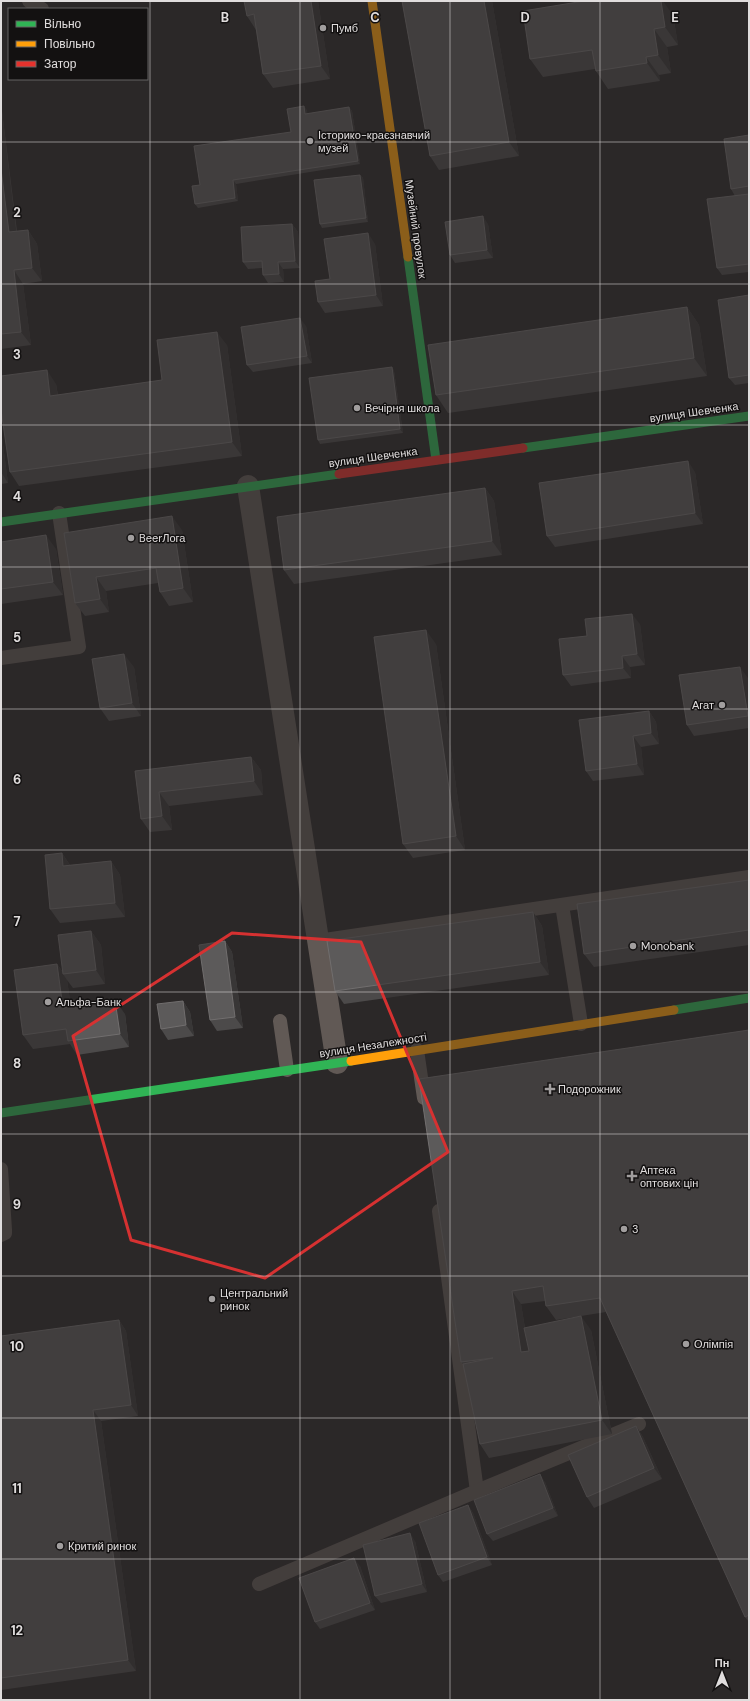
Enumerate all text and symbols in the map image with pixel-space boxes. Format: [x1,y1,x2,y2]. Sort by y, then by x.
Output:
legend [8,8,148,80]
text: B [221,9,229,26]
text: C [370,9,380,26]
text: D [520,9,530,26]
text: E [671,9,679,26]
text: Вільно [44,16,82,32]
place label: Пумб [331,21,358,35]
marker: Пумб [318,23,328,33]
text: Повільно [44,36,95,52]
text: Затор [44,56,77,72]
place label: Історико-краєзнавчий музей [318,128,430,155]
marker: Історико-краєзнавчий музей [305,136,315,146]
street label: Музейний провулок [402,179,430,280]
text: 2 [13,204,21,221]
text: 3 [13,346,21,363]
street label: вулиця Шевченка [649,399,740,425]
place label: Вечірня школа [365,401,440,415]
marker: Вечірня школа [352,403,362,413]
street label: вулиця Шевченка [328,444,419,470]
text: 4 [13,488,21,505]
place label: BeerЛога [139,531,186,545]
marker: BeerЛога [126,533,136,543]
text: 5 [13,629,21,646]
place label: Агат [692,698,714,712]
marker: Агат [717,700,727,710]
text: 6 [13,771,21,788]
text: 7 [14,913,21,930]
place label: Monobank [641,939,695,953]
marker: Monobank [628,941,638,951]
place label: Альфа-Банк [56,995,121,1009]
marker: Альфа-Банк [43,997,53,1007]
street label: вулиця Незалежності [318,1030,428,1060]
text: 8 [13,1055,21,1072]
place label: Подорожник [558,1082,621,1096]
marker: Подорожник [545,1084,555,1094]
place label: Аптека оптових цін [640,1163,698,1190]
marker: Аптека оптових цін [627,1171,637,1181]
text: 9 [13,1196,21,1213]
place label: 3 [632,1222,639,1236]
marker: 3 [619,1224,629,1234]
place label: Центральний ринок [220,1286,288,1313]
marker: Центральний ринок [207,1294,217,1304]
place label: Олімпія [694,1337,733,1351]
text: 10 [10,1338,24,1355]
marker: Олімпія [681,1339,691,1349]
text: 11 [12,1480,22,1497]
place label: Критий ринок [68,1539,136,1553]
marker: Критий ринок [55,1541,65,1551]
text: 12 [11,1622,23,1639]
north arrow [702,1653,742,1693]
text: Пн [715,1656,729,1670]

